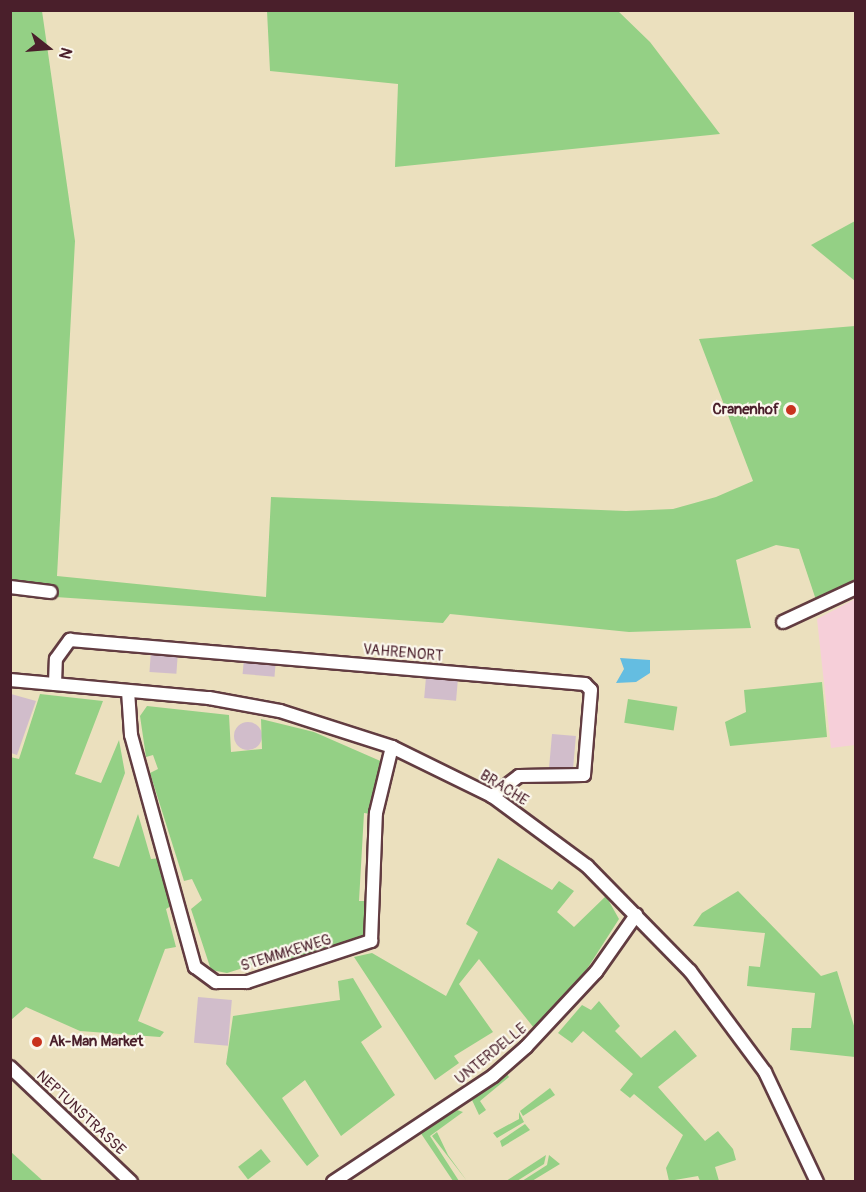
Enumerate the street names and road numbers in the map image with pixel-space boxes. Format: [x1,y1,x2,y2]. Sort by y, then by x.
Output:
street label: VAHRENORT [362,641,444,665]
street label: BRACHE [477,766,531,810]
street label: STEMMKEWEG [238,931,334,975]
street label: UNTERDELLE [452,1020,530,1088]
street label: NEPTUNSTRASSE [33,1067,129,1159]

